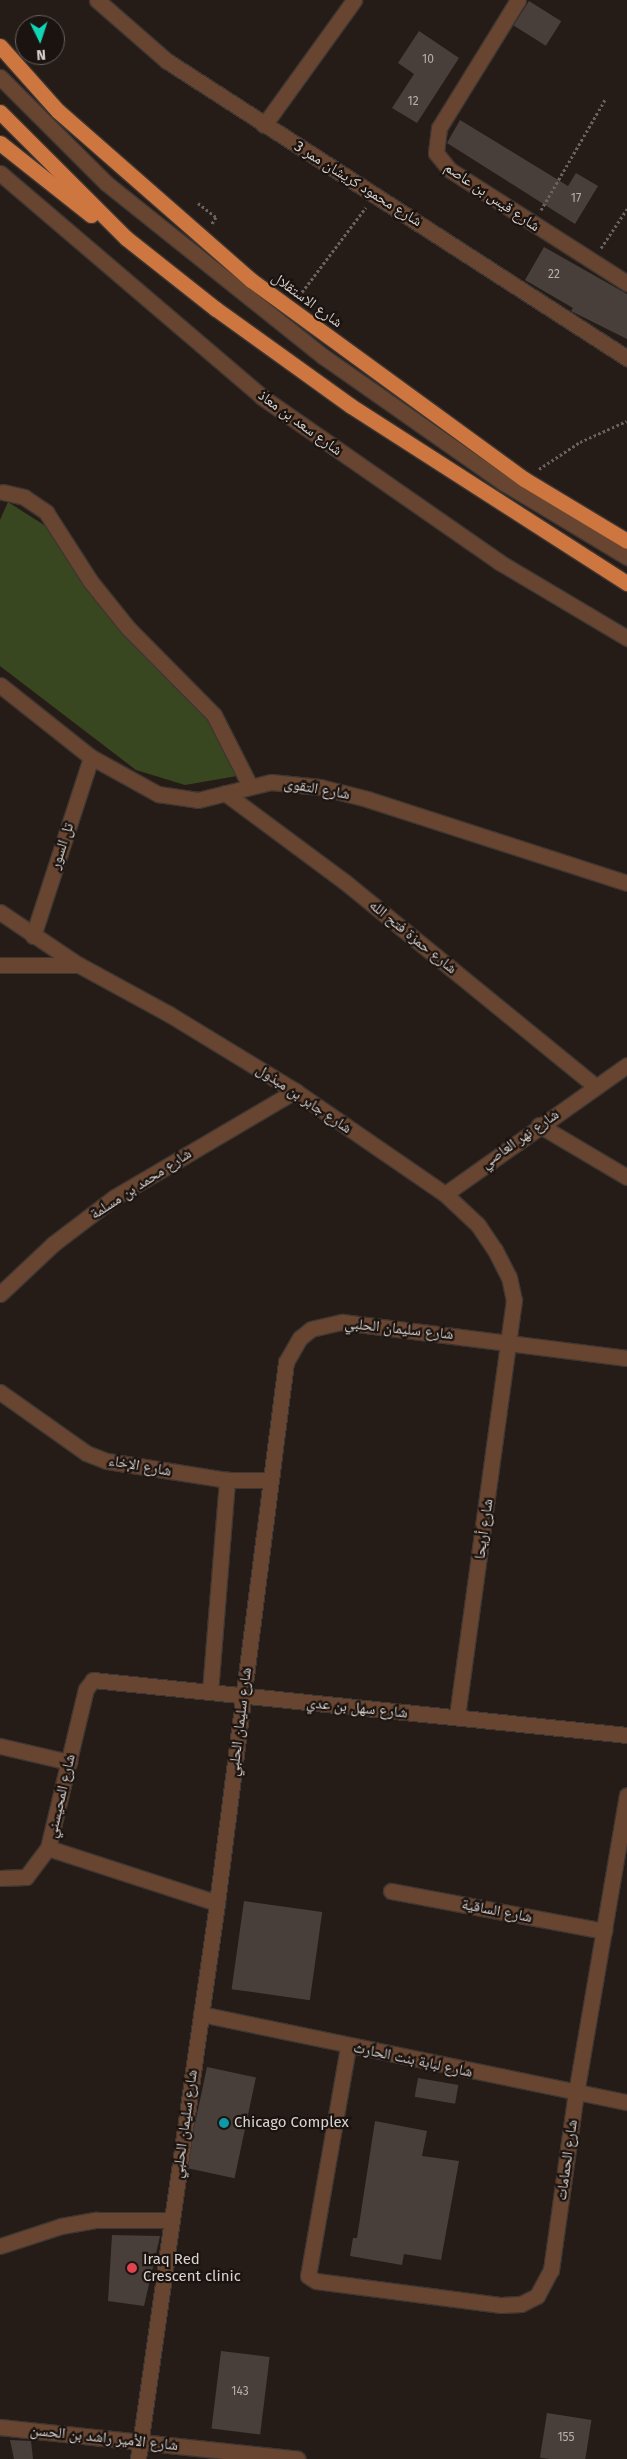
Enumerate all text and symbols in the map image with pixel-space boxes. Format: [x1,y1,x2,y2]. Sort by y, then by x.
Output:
north arrow [15,15,65,65]
text: N [36,46,46,63]
house number: 10 [422,53,434,67]
house number: 12 [407,95,419,109]
street label: شارع محمود كريشان ممر 3 [291,137,425,231]
street label: شارع قيس بن عاصم [441,158,543,236]
house number: 17 [571,192,581,206]
street label: شارع الاستقلال [268,268,346,332]
house number: 22 [548,268,560,282]
street label: شارع سعد بن معاذ [254,386,346,460]
street label: شارع التقوى [283,774,351,804]
street label: تل السور [46,821,78,871]
street label: شارع حمزة فتح الله [366,896,460,978]
street label: شارع جابر بن مبذول [253,1060,355,1138]
street label: شارع نهر العاصي [477,1105,563,1173]
street label: شارع محمد بن مسلمة [87,1145,195,1223]
street label: شارع سليمان الحلبي [344,1314,454,1344]
street label: شارع الإخاء [107,1452,173,1480]
street label: شارع أريحا [471,1498,497,1560]
street label: شارع سليمان الحلبي [224,1667,256,1777]
street label: شارع سهل بن عدي [305,1694,409,1722]
street label: شارع المحيسني [43,1752,79,1840]
street label: شارع الساقية [460,1895,534,1927]
street label: شارع لبابة بنت الحارث [352,2039,474,2081]
street label: شارع سليمان الحلبي [168,2069,202,2179]
place label: Chicago Complex [234,2114,349,2132]
marker: Chicago Complex [218,2117,230,2129]
street label: شارع الحمامات [552,2118,582,2202]
place label: Iraq Red Crescent clinic [143,2250,241,2285]
marker: Iraq Red Crescent clinic [125,2261,139,2275]
house number: 143 [231,2385,249,2399]
street label: شارع الأمير راشد بن الحسن [29,2421,179,2455]
house number: 155 [557,2431,575,2445]

